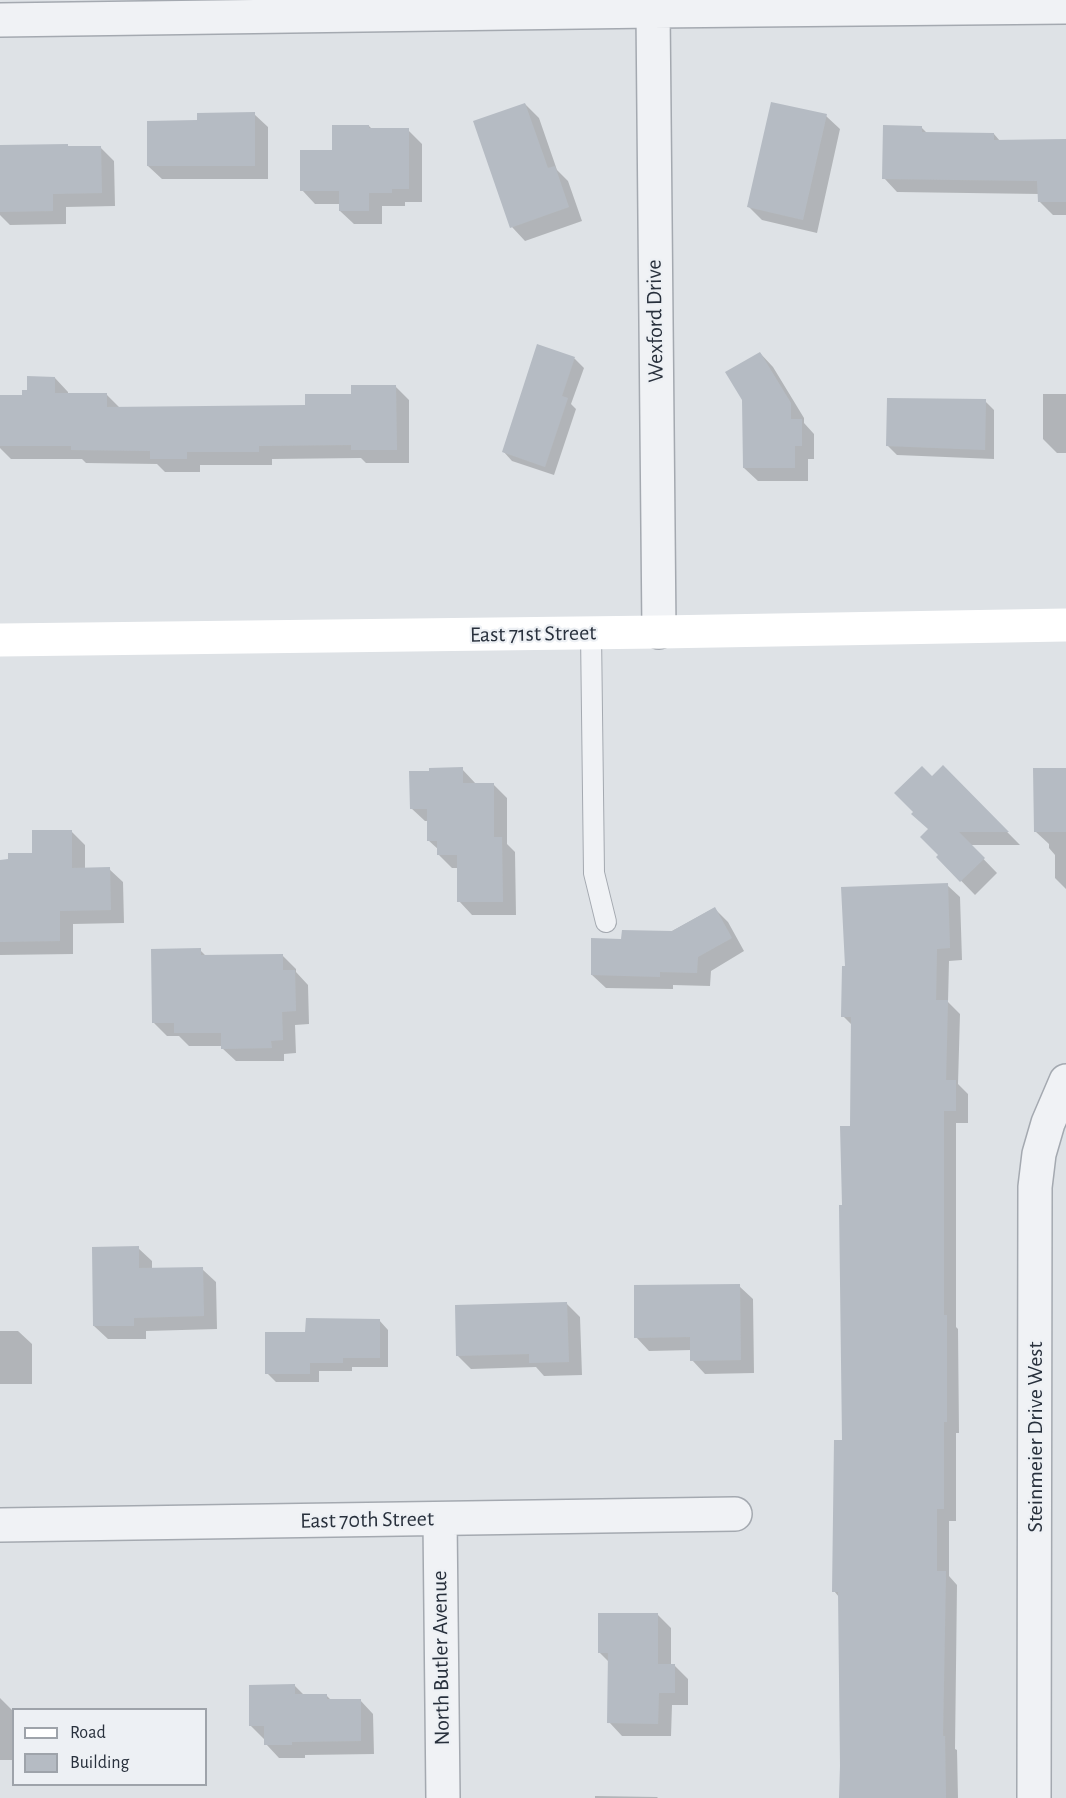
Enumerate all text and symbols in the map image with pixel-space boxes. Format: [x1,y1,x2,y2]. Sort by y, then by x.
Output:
street label: Wexford Drive [641,259,669,383]
street label: East 71st Street [470,620,596,648]
street label: Steinmeier Drive West [1022,1341,1048,1533]
street label: East 70th Street [300,1506,434,1534]
street label: North Butler Avenue [426,1570,456,1746]
legend [12,1708,207,1786]
text: Road [70,1724,106,1742]
text: Building [70,1754,129,1772]

